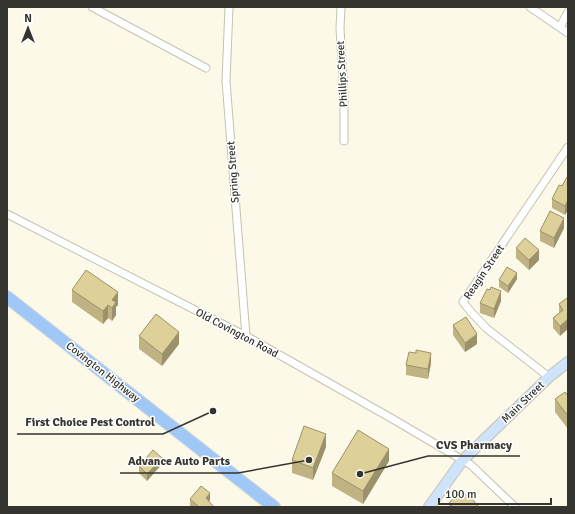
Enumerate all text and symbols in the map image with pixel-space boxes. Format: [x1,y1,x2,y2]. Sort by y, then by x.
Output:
north arrow [8,8,48,48]
text: N [24,12,32,25]
street label: Phillips Street [334,40,350,107]
street label: Spring Street [224,140,242,203]
street label: Reagin Street [461,242,507,302]
street label: Old Covington Road [193,306,281,360]
street label: Covington Highway [63,339,143,405]
street label: Main Street [499,378,547,426]
callout: First Choice Pest Control [17,410,163,434]
text: First Choice Pest Control [25,415,155,430]
callout: CVS Pharmacy [428,432,520,456]
text: CVS Pharmacy [436,438,512,453]
callout: Advance Auto Parts [120,449,238,473]
text: Advance Auto Parts [128,454,231,469]
scale bar [439,480,551,506]
text: 100 m [445,487,477,502]

